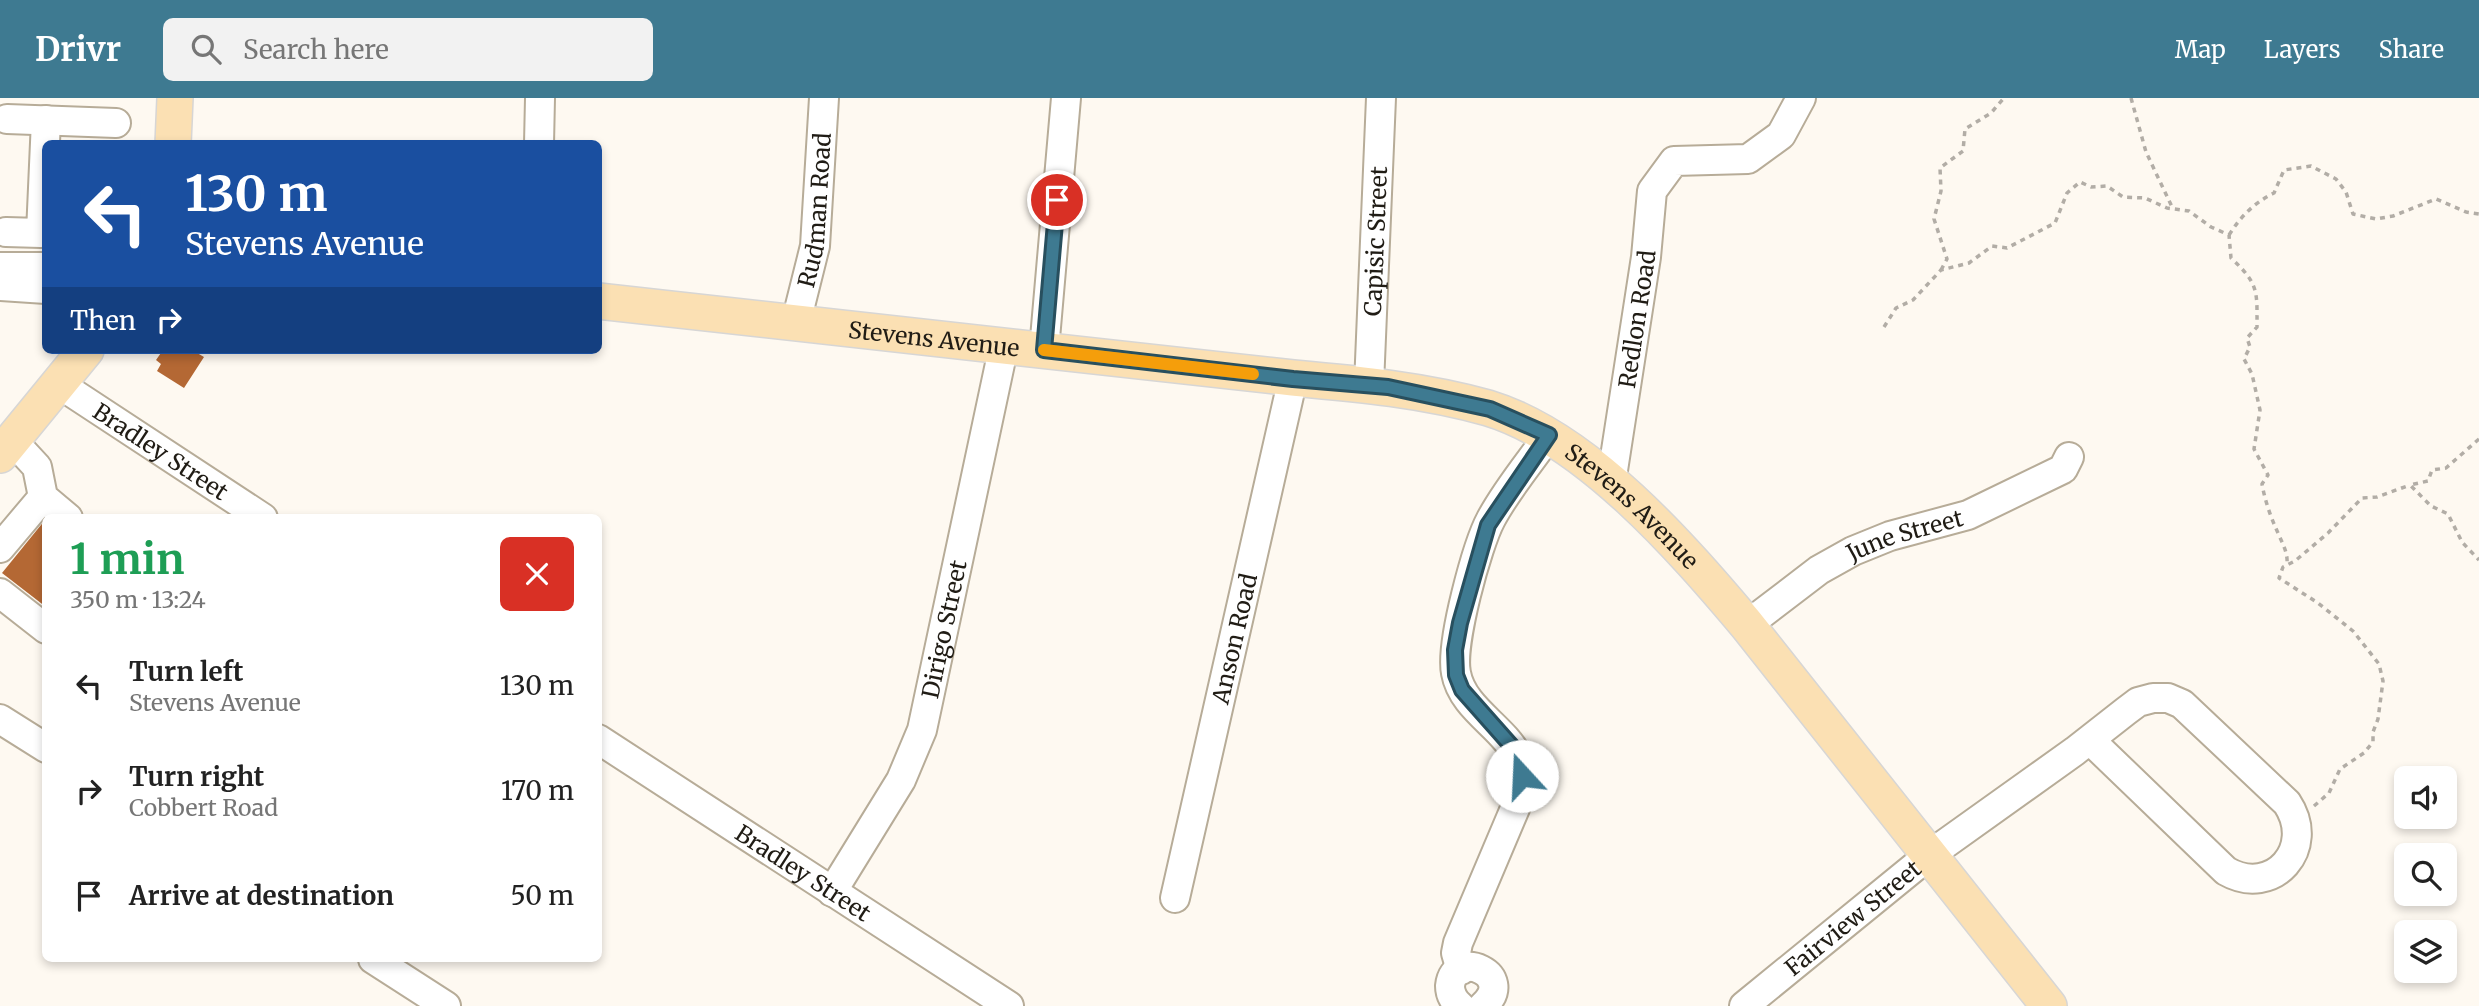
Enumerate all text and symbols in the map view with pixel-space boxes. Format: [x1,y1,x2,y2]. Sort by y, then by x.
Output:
search box [163,18,653,81]
text: Drivr [35,29,121,70]
icon: search [187,30,225,68]
text: Search here [243,33,389,66]
text: Map [2175,34,2226,65]
text: Layers [2264,34,2340,65]
text: Share [2378,34,2444,65]
street label: Rudman Road [791,132,836,290]
text: 130 m [185,163,328,224]
street label: Capisic Street [1357,166,1393,317]
icon: left [70,168,161,259]
pin [1027,170,1087,230]
icon: arrive [1038,181,1076,219]
text: Stevens Avenue [185,224,424,264]
street label: Redlon Road [1611,249,1661,390]
icon: right [150,301,188,339]
text: Then [70,304,136,337]
street label: Stevens Avenue [847,314,1021,362]
street label: Bradley Street [88,396,234,506]
street label: Stevens Avenue [1560,437,1705,574]
street label: June Street [1840,503,1966,567]
text: 1 min [70,533,184,585]
button: close [500,537,574,611]
street label: Dirigo Street [915,557,972,701]
street label: Anson Road [1205,570,1263,708]
text: 350 m · 13:24 [70,585,206,614]
text: Turn left [129,655,243,688]
icon: left [70,667,108,705]
text: 130 m [500,669,574,702]
text: Stevens Avenue [129,688,301,717]
position arrow [1485,739,1559,813]
text: Turn right [129,760,264,793]
map controls [2394,766,2457,983]
button: sound [2394,766,2457,829]
icon: right [70,772,108,810]
text: 170 m [501,774,574,807]
text: Cobbert Road [129,793,278,822]
street label: Bradley Street [730,818,877,927]
button: search [2394,843,2457,906]
street label: Fairview Street [1779,853,1927,982]
icon: arrive [70,877,108,915]
text: Arrive at destination [129,879,394,912]
text: 50 m [510,879,574,912]
button: layers [2394,920,2457,983]

